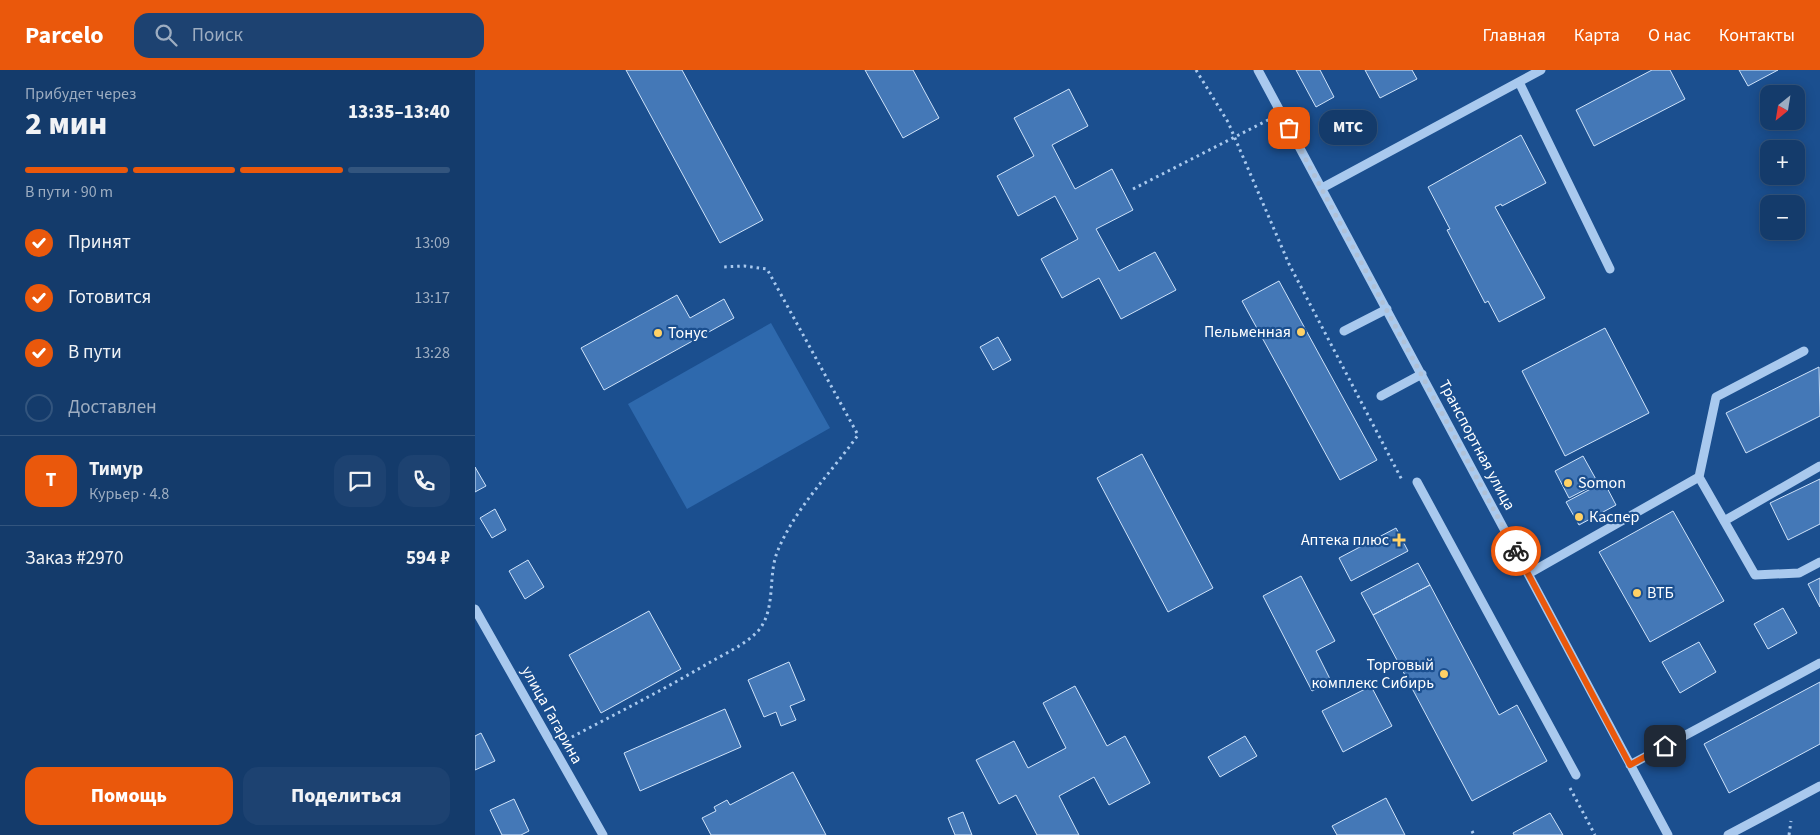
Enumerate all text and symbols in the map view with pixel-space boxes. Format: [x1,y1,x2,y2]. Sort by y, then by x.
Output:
search box [134,13,484,58]
text: Parcelo [25,18,104,53]
icon: search [152,21,180,49]
text: Поиск [192,22,243,49]
text: Главная [1483,23,1546,48]
text: Карта [1574,23,1620,48]
text: О нас [1648,23,1691,48]
text: Контакты [1719,23,1795,48]
text: Прибудет через [25,83,136,105]
north arrow [1760,85,1805,130]
map controls [1760,85,1805,240]
text: 13:35–13:40 [348,99,450,126]
text: 2 мин [25,101,107,147]
pin [1268,107,1310,149]
callout: МТС [1319,110,1377,146]
icon: bag [1275,114,1303,142]
text: МТС [1333,116,1363,138]
button: + [1760,140,1805,185]
text: В пути · 90 m [25,181,113,203]
button: − [1760,195,1805,240]
icon: check [25,229,53,257]
text: Принят [68,229,131,256]
text: 13:09 [414,232,450,254]
icon: check [25,284,53,312]
text: Готовится [68,284,151,311]
text: 13:17 [414,287,450,309]
place label: Пельменная [1204,321,1291,343]
place label: Тонус [668,322,708,344]
marker: Пельменная [1295,326,1307,338]
marker: Тонус [652,327,664,339]
icon: check [25,339,53,367]
text: В пути [68,339,122,366]
text: 13:28 [414,342,450,364]
street label: Транспортная улица [1433,376,1521,514]
text: Доставлен [68,394,157,421]
button: chat [334,455,386,507]
button: phone [398,455,450,507]
text: Тимур [89,456,143,483]
text: Т [46,467,56,494]
place label: Somon [1578,472,1626,494]
marker: Somon [1562,477,1574,489]
text: Курьер · 4.8 [89,483,169,505]
place label: Каспер [1589,506,1639,528]
marker: Каспер [1573,511,1585,523]
courier [1491,526,1541,576]
place label: Аптека плюс [1301,529,1389,551]
marker: Аптека плюс [1393,534,1405,546]
icon: bike [1502,537,1530,565]
text: Заказ #2970 [25,545,124,572]
text: 594 ₽ [406,545,450,572]
place label: ВТБ [1647,582,1674,604]
marker: ВТБ [1631,587,1643,599]
place label: Торговый комплекс Сибирь [1311,654,1434,694]
street label: улица Гагарина [516,662,588,768]
marker: Торговый комплекс Сибирь [1438,668,1450,680]
pin [1644,725,1686,767]
icon: home [1651,732,1679,760]
button: Помощь [25,767,233,825]
button: Поделиться [243,767,450,825]

